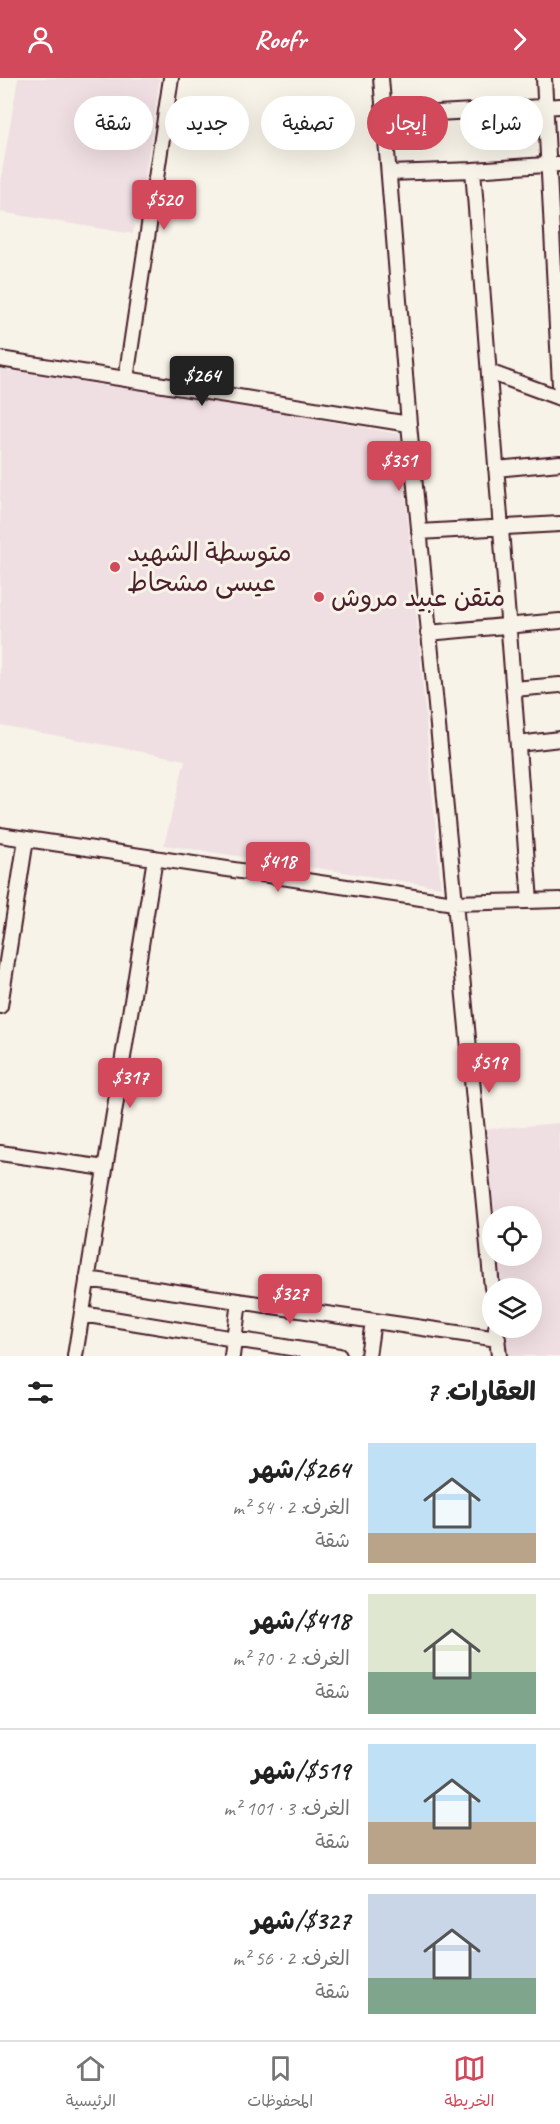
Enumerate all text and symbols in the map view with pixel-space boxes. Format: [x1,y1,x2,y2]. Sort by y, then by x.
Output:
text: Roofr [254,22,306,56]
icon: person [24,23,57,56]
icon: forward [503,23,536,56]
chip: شقة [74,96,153,150]
chip: جديد [165,96,249,150]
chip: تصفية [261,96,355,150]
chip: إيجار [367,96,448,150]
chip: شراء [460,96,543,150]
pin: $520 [128,180,200,231]
text: $520 [146,187,182,212]
pin: $264 [166,356,238,407]
text: $264 [184,363,220,388]
pin: $351 [363,441,435,492]
text: $351 [381,448,417,473]
place label: متوسطة الشهيد عيسى مشحاط [127,536,292,599]
marker: متوسطة الشهيد عيسى مشحاط [108,560,122,574]
place label: متقن عبيد مروش [331,581,506,614]
marker: متقن عبيد مروش [312,590,326,604]
pin: $418 [242,842,314,893]
text: $418 [260,849,296,874]
pin: $519 [453,1043,525,1094]
text: $519 [471,1050,507,1075]
pin: $317 [94,1058,166,1109]
text: $317 [112,1065,148,1090]
map controls [482,1206,542,1338]
button: locate [482,1206,542,1266]
pin: $327 [254,1274,326,1325]
button: layers [482,1278,542,1338]
text: $327 [272,1281,308,1306]
text: العقارات: 7 [426,1375,536,1408]
icon: filters [24,1376,57,1409]
text: $264/شهر [251,1453,350,1486]
icon: home [416,1467,488,1539]
text: الغرف: 2 · 54 m² [232,1495,350,1520]
text: شقة [315,1528,350,1553]
text: $418/شهر [251,1604,350,1637]
icon: home [416,1618,488,1690]
text: الغرف: 2 · 70 m² [232,1646,350,1671]
text: شقة [315,1679,350,1704]
text: $519/شهر [252,1754,350,1787]
icon: home [416,1768,488,1840]
text: الغرف: 3 · 101 m² [223,1796,350,1821]
text: شقة [315,1829,350,1854]
text: $327/شهر [251,1904,350,1937]
icon: home [416,1918,488,1990]
text: الغرف: 2 · 56 m² [232,1946,350,1971]
text: شقة [315,1979,350,2004]
tab: الرئيسية [66,2052,116,2115]
tab: المحفوظات [247,2052,313,2115]
tab: الخريطة [444,2052,494,2115]

